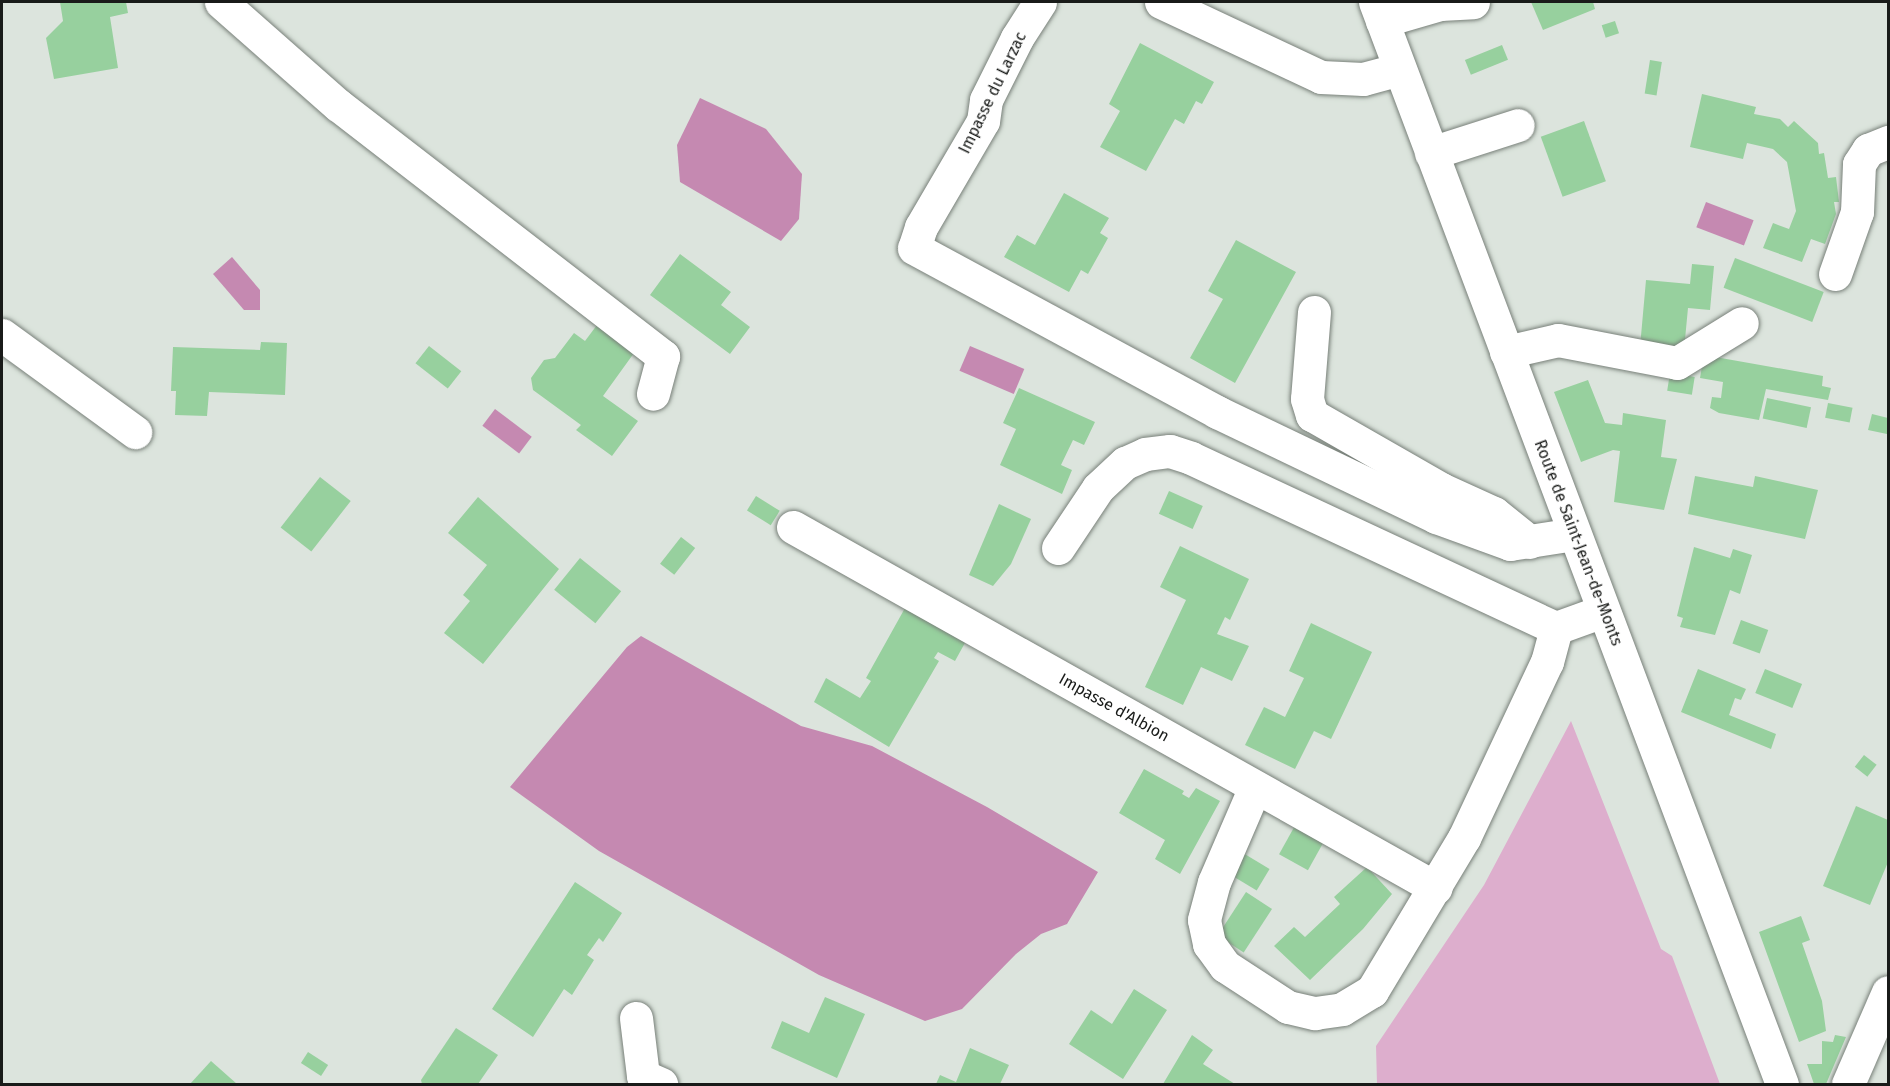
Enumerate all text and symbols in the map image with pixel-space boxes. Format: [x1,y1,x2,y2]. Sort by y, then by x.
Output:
street label: Impasse du Larzac [955,29,1031,157]
street label: Route de Saint-Jean-de-Monts [1530,437,1626,649]
street label: Impasse d'Albion [1055,670,1173,746]

